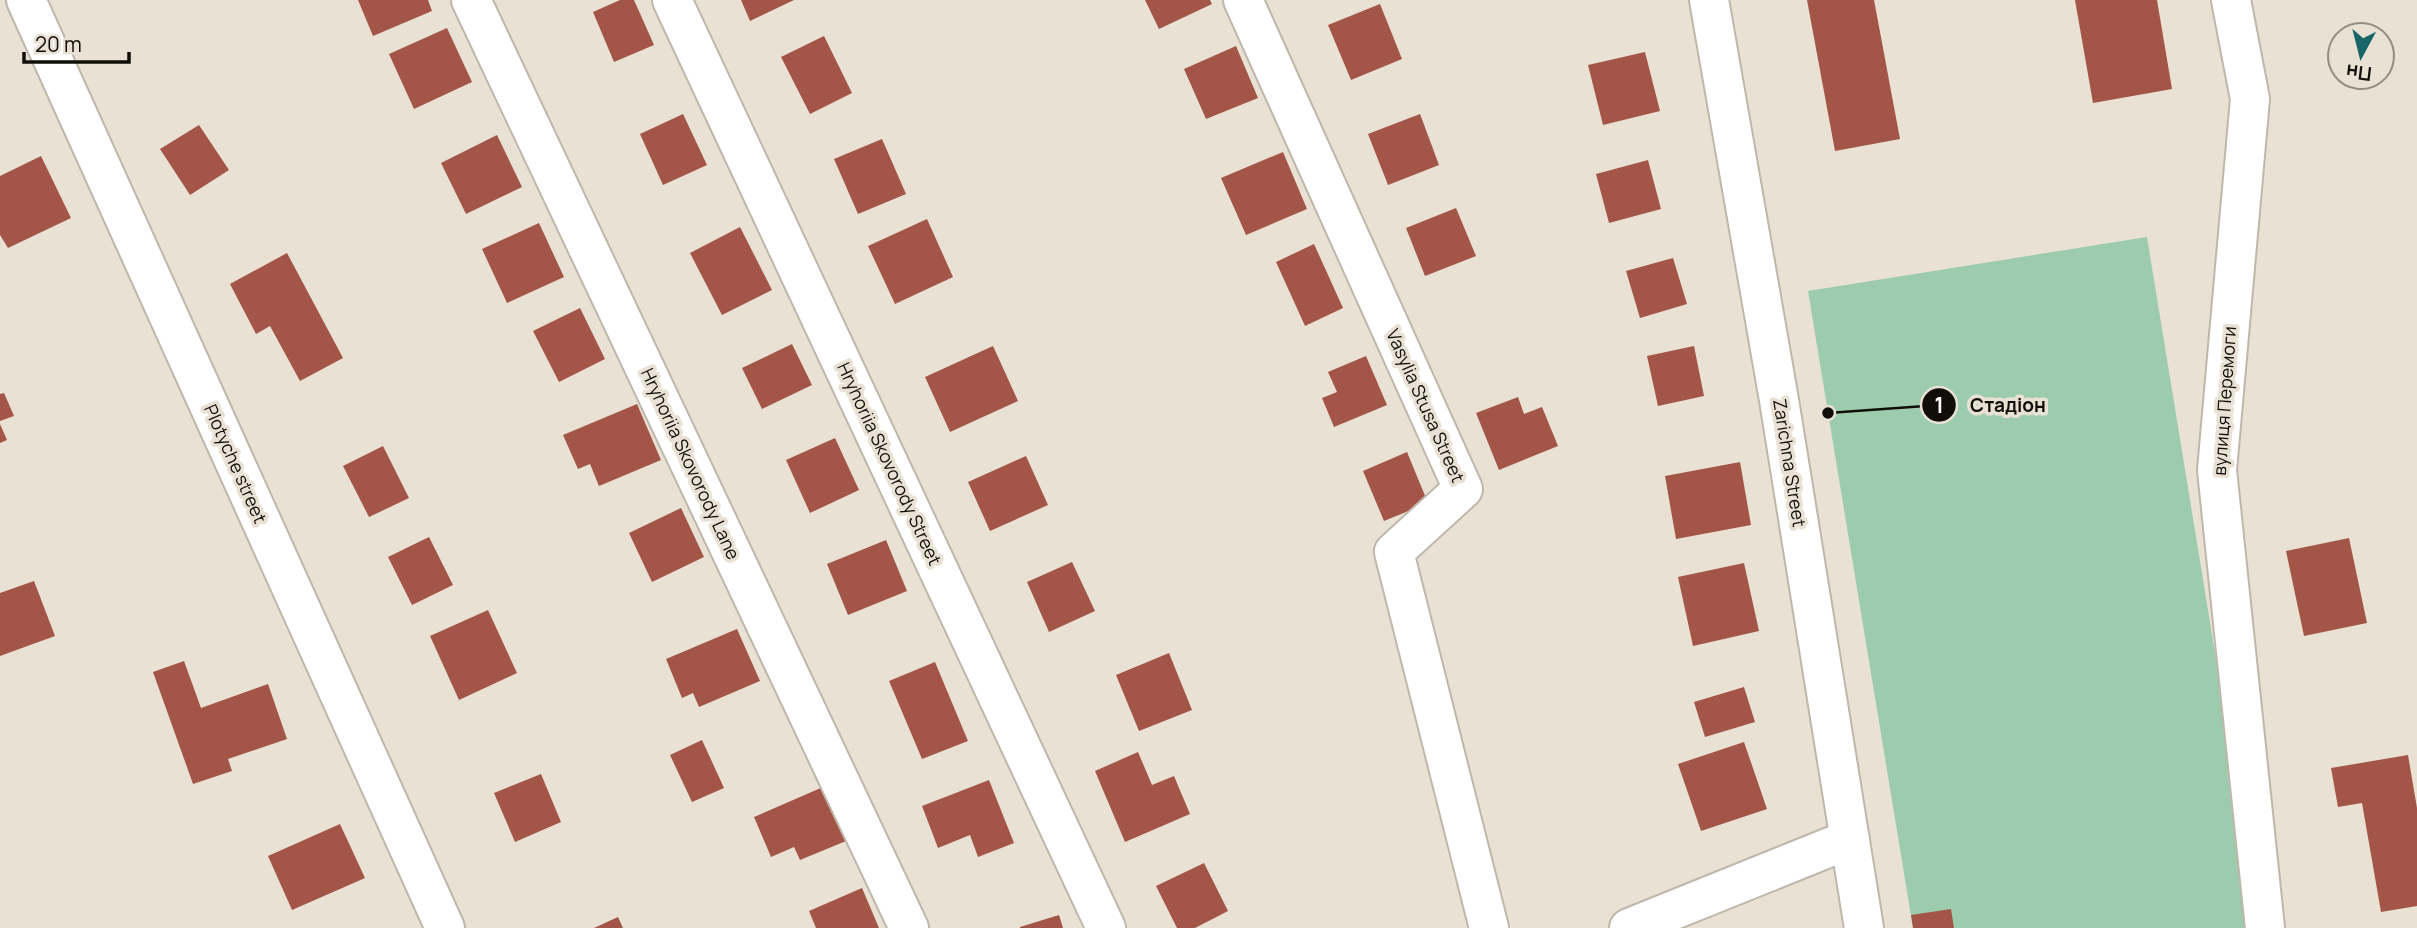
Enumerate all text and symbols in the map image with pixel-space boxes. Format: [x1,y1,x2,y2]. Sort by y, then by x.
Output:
scale bar [24,21,130,65]
north arrow [2326,21,2396,91]
text: 20 m [35,30,82,58]
text: Пн [2345,58,2373,87]
street label: Vasylia Stusa Street [1381,325,1471,486]
street label: вулиця Перемоги [2207,325,2241,476]
street label: Hryhoriia Skovorody Street [832,358,948,569]
street label: Hryhoriia Skovorody Lane [636,364,746,563]
callout: Стадіон [1921,385,2060,425]
text: 1 [1934,391,1944,419]
text: Стадіон [1970,392,2046,418]
street label: Zarichna Street [1768,397,1812,529]
street label: Plotyche street [199,400,273,527]

